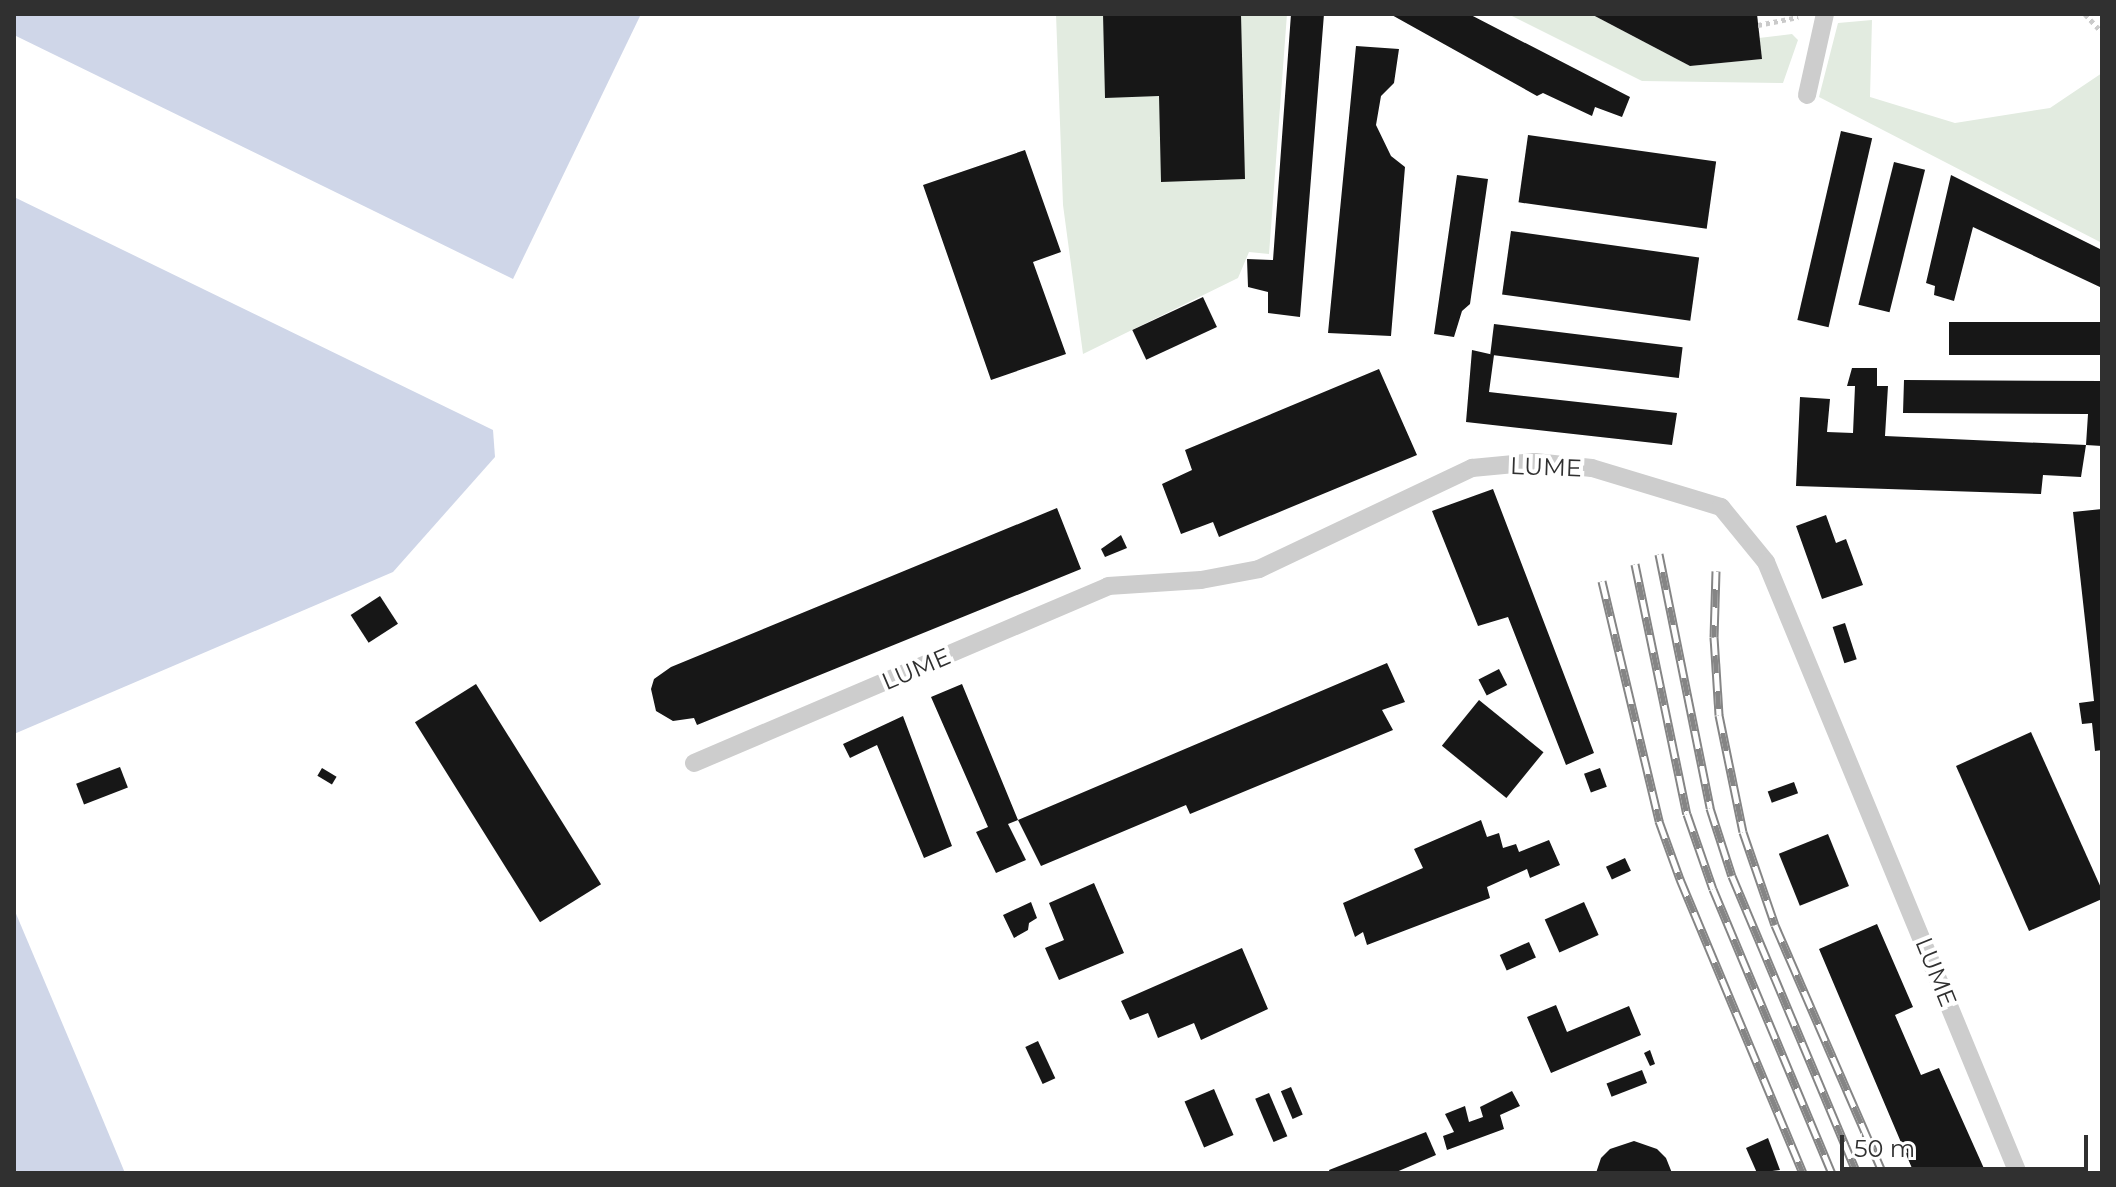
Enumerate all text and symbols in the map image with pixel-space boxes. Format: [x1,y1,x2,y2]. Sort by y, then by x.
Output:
street label: LUME [1510,451,1582,483]
street label: LUME [877,642,955,696]
street label: LUME [1909,933,1963,1011]
scale bar [1844,1119,2092,1169]
text: 50 m [1854,1134,1915,1163]

